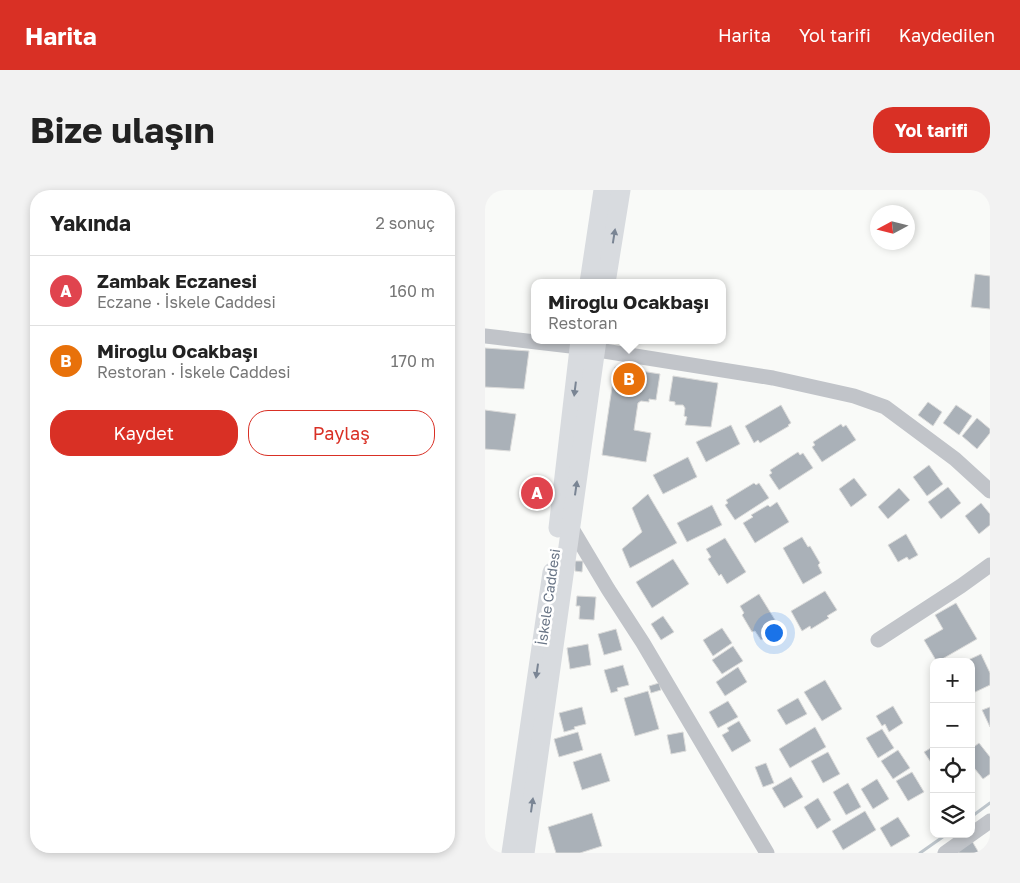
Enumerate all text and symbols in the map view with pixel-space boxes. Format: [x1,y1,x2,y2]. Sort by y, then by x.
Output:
text: Harita [25,21,97,50]
text: Harita [718,24,771,46]
text: Yol tarifi [799,24,871,46]
text: Kaydedilen [899,24,995,46]
button: Yol tarifi [873,107,990,153]
text: Bize ulaşın [30,109,215,151]
north arrow [870,205,915,250]
text: Yakında [50,210,131,236]
text: 2 sonuç [375,213,435,233]
one-way arrow [610,228,618,244]
text: Zambak Eczanesi [97,269,257,292]
popup [531,279,726,344]
text: A [60,281,72,301]
text: 160 m [389,281,435,301]
text: Miroğlu Ocakbaşı [548,290,709,313]
text: Eczane · İskele Caddesi [97,292,276,312]
text: Restoran [548,313,618,333]
text: Miroğlu Ocakbaşı [97,339,258,362]
text: B [60,351,72,371]
text: 170 m [391,351,435,371]
pin: B [613,360,645,398]
text: Restoran · İskele Caddesi [97,362,291,382]
one-way arrow [570,381,578,397]
button: Kaydet [50,410,238,456]
button: Paylaş [248,410,435,456]
pin: A [521,474,553,512]
one-way arrow [573,480,581,496]
street label: İskele Caddesi [533,548,563,646]
your location [761,620,787,646]
map controls [930,658,975,838]
button: + [930,658,975,703]
one-way arrow [533,663,541,679]
button: − [930,703,975,748]
button: locate [930,748,975,793]
button: layers [930,793,975,838]
one-way arrow [528,796,536,812]

